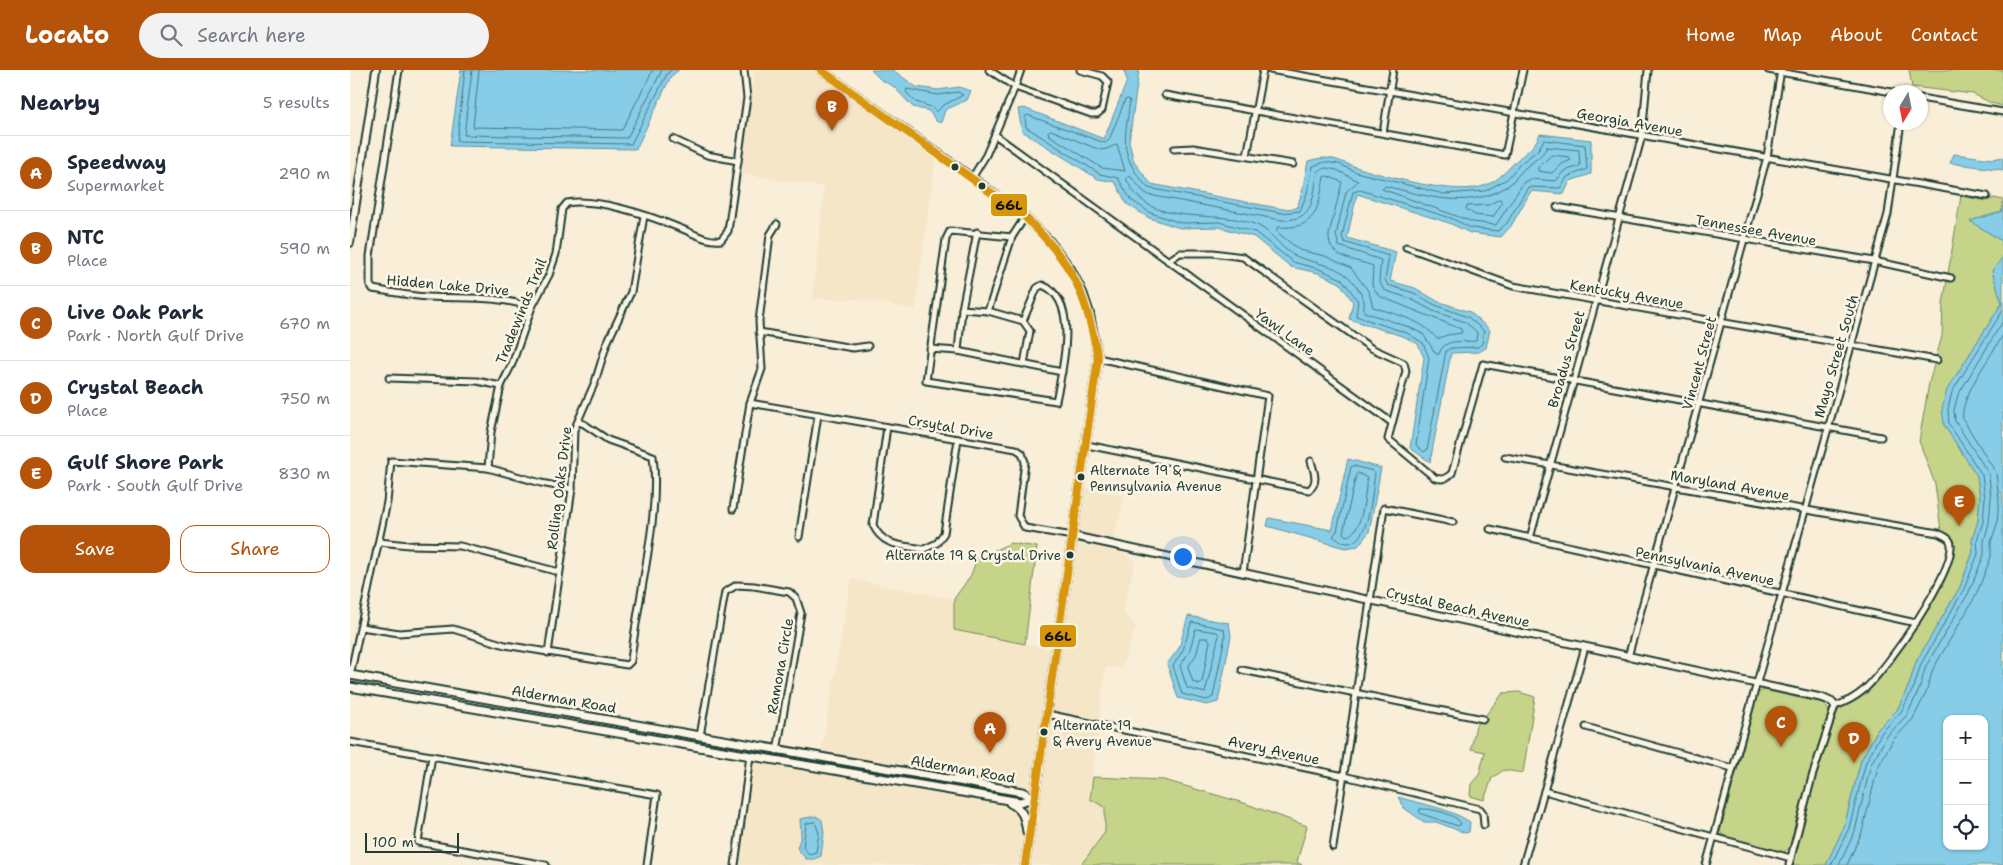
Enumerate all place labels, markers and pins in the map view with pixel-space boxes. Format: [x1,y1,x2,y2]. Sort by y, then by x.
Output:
pin: B [816,90,848,131]
unlabelled marker [950,162,960,172]
unlabelled marker [977,181,987,191]
place label: Alternate 19 & Pennsylvania Avenue [1090,462,1222,495]
marker: Alternate 19 & Pennsylvania Avenue [1076,472,1086,482]
pin: E [1943,485,1975,526]
place label: Alternate 19 & Crystal Drive [885,547,1061,564]
marker: Alternate 19 & Crystal Drive [1065,550,1075,560]
pin: C [1765,706,1797,747]
pin: A [974,712,1006,753]
place label: Alternate 19 & Avery Avenue [1053,717,1152,750]
pin: D [1838,722,1870,763]
marker: Alternate 19 & Avery Avenue [1039,727,1049,737]

